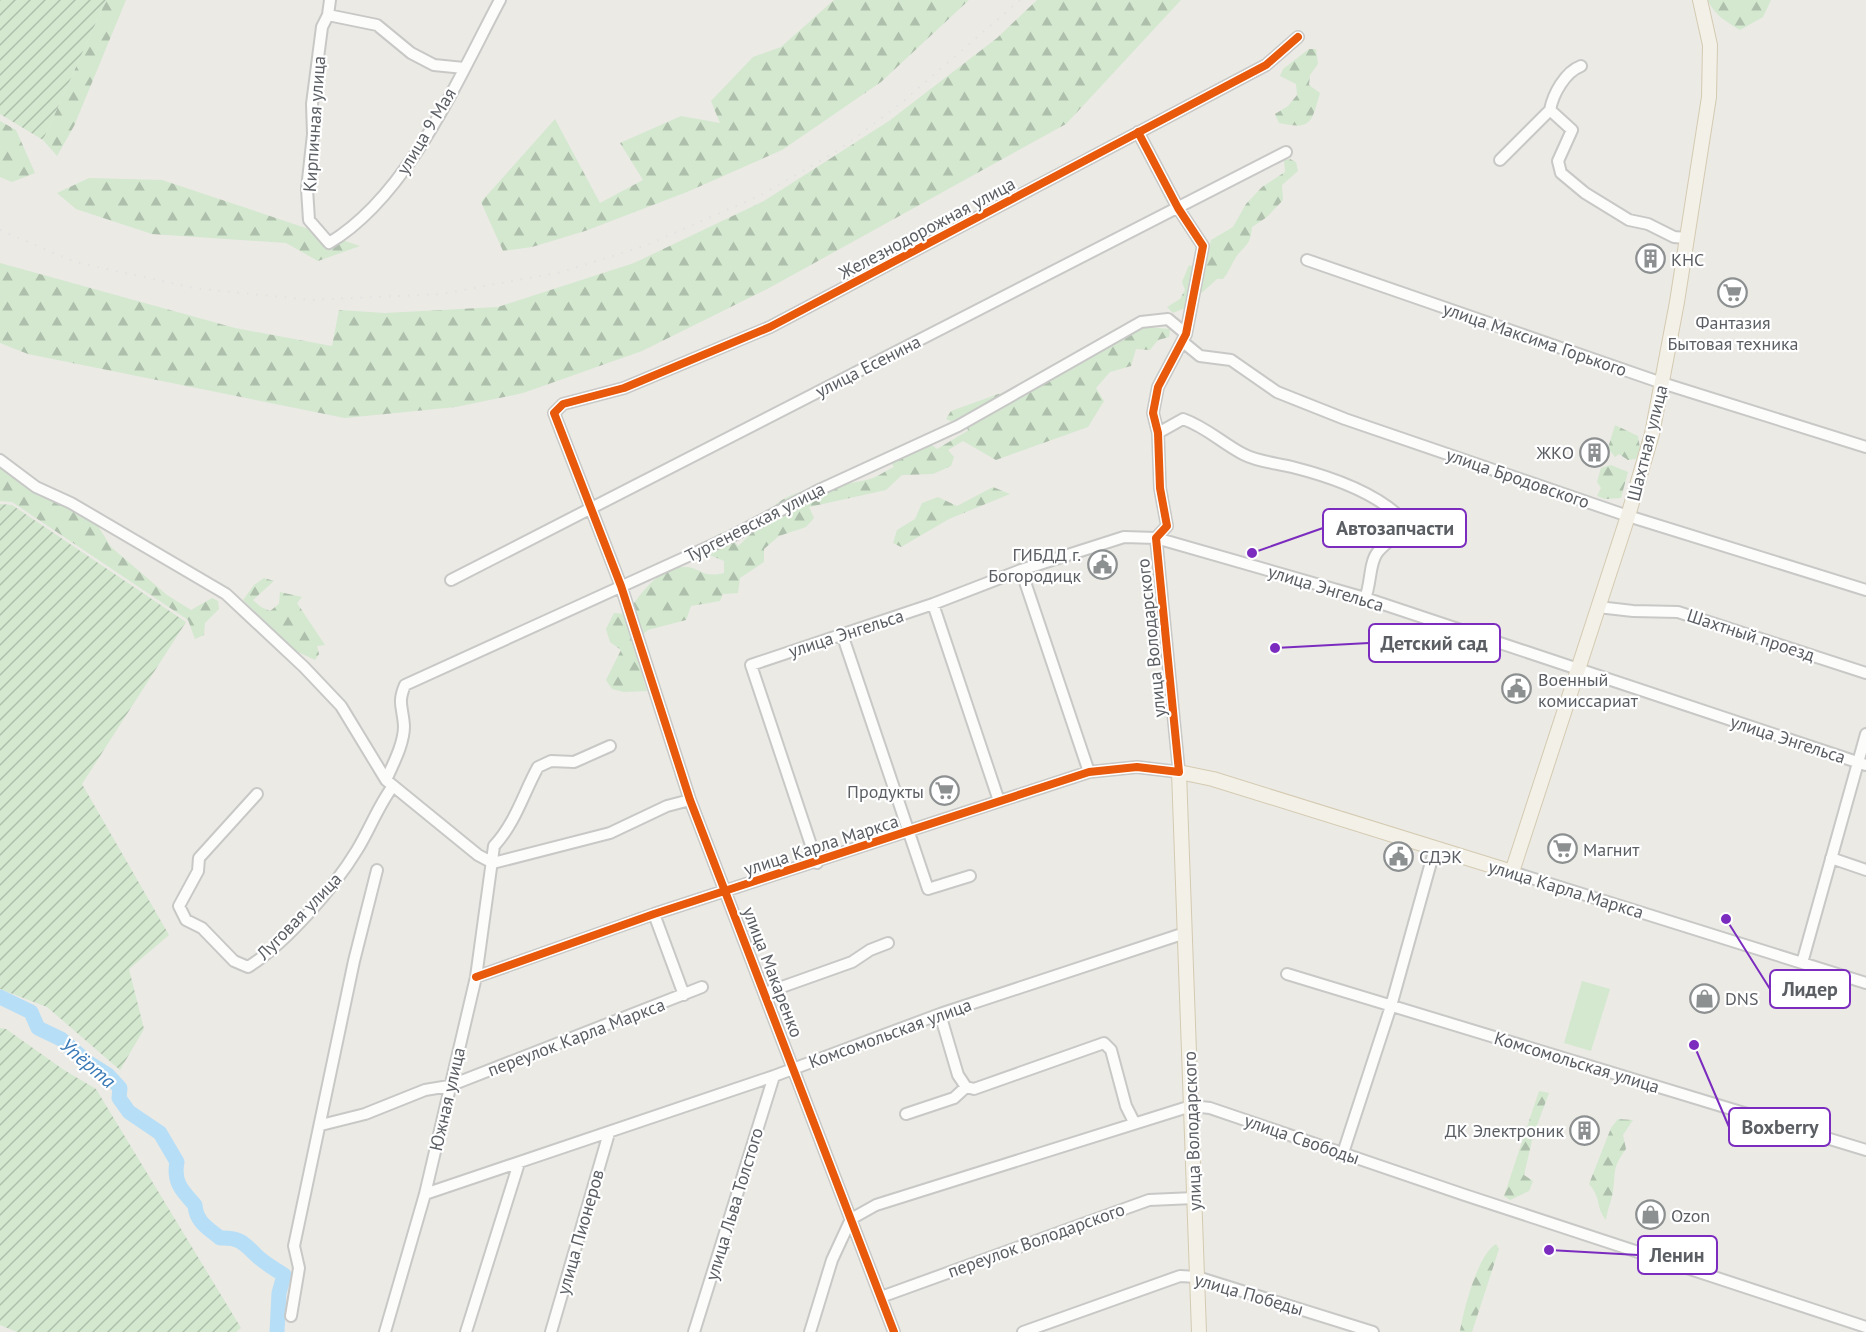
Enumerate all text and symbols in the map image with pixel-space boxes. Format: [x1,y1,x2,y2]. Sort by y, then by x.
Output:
street label: Кирпичная улица [298,55,330,193]
street label: улица 9 Мая [391,84,461,178]
street label: Железнодорожная улица [834,172,1019,285]
building icon: КНС [1634,243,1666,275]
place label: КНС [1671,248,1704,271]
supermarket icon: Фантазия Бытовая техника [1717,277,1749,309]
street label: улица Максима Горького [1440,297,1630,381]
place label: Фантазия Бытовая техника [1667,311,1799,355]
street label: улица Есенина [811,330,925,402]
street label: Шахтная улица [1621,383,1673,503]
building icon: ЖКО [1579,436,1611,468]
place label: ЖКО [1536,441,1574,464]
street label: улица Бродовского [1443,443,1593,513]
street label: Тургеневская улица [681,477,829,567]
callout: Автозапчасти [1323,509,1466,547]
text: Автозапчасти [1336,515,1454,541]
place label: ГИБДД г. Богородицк [988,543,1081,587]
public building icon: ГИБДД г. Богородицк [1086,548,1118,580]
street label: улица Володарского [1131,557,1171,719]
street label: улица Энгельса [1265,559,1387,617]
street label: Шахтный проезд [1684,603,1818,667]
street label: улица Энгельса [785,604,907,662]
callout: Детский сад [1369,624,1500,662]
text: Детский сад [1380,630,1488,656]
place label: Военный комиссариат [1538,668,1639,712]
public building icon: Военный комиссариат [1501,673,1533,705]
street label: улица Энгельса [1727,710,1849,768]
supermarket icon: Продукты [929,775,961,807]
place label: Продукты [847,780,924,803]
street label: улица Карла Маркса [741,809,901,881]
supermarket icon: Магнит [1546,833,1578,865]
place label: Магнит [1583,838,1640,861]
public building icon: СДЭК [1382,840,1414,872]
place label: СДЭК [1419,845,1462,868]
street label: улица Карла Маркса [1486,854,1646,924]
street label: Луговая улица [251,867,346,965]
street label: улица Макаренко [738,903,808,1041]
callout: Лидер [1770,970,1850,1008]
text: Лидер [1781,976,1838,1002]
shop icon: DNS [1688,982,1720,1014]
place label: DNS [1725,987,1758,1010]
street label: переулок Карла Маркса [484,993,668,1081]
street label: Комсомольская улица [805,993,975,1073]
street label: Комсомольская улица [1492,1026,1662,1098]
water label: Упёрта [55,1032,121,1094]
street label: Южная улица [424,1045,470,1153]
street label: улица Володарского [1178,1051,1206,1211]
callout: Boxberry [1729,1108,1830,1146]
street label: улица Свободы [1241,1109,1363,1169]
building icon: ДК Электроник [1569,1114,1601,1146]
text: Boxberry [1741,1114,1819,1140]
place label: ДК Электроник [1445,1119,1564,1142]
street label: улица Льва Толстого [700,1125,768,1283]
street label: улица Пионеров [551,1167,609,1297]
street label: переулок Володарского [944,1197,1128,1283]
shop icon: Ozon [1634,1199,1666,1231]
place label: Ozon [1671,1204,1710,1227]
callout: Ленин [1638,1236,1717,1274]
text: Ленин [1649,1242,1705,1268]
street label: улица Победы [1192,1267,1306,1321]

